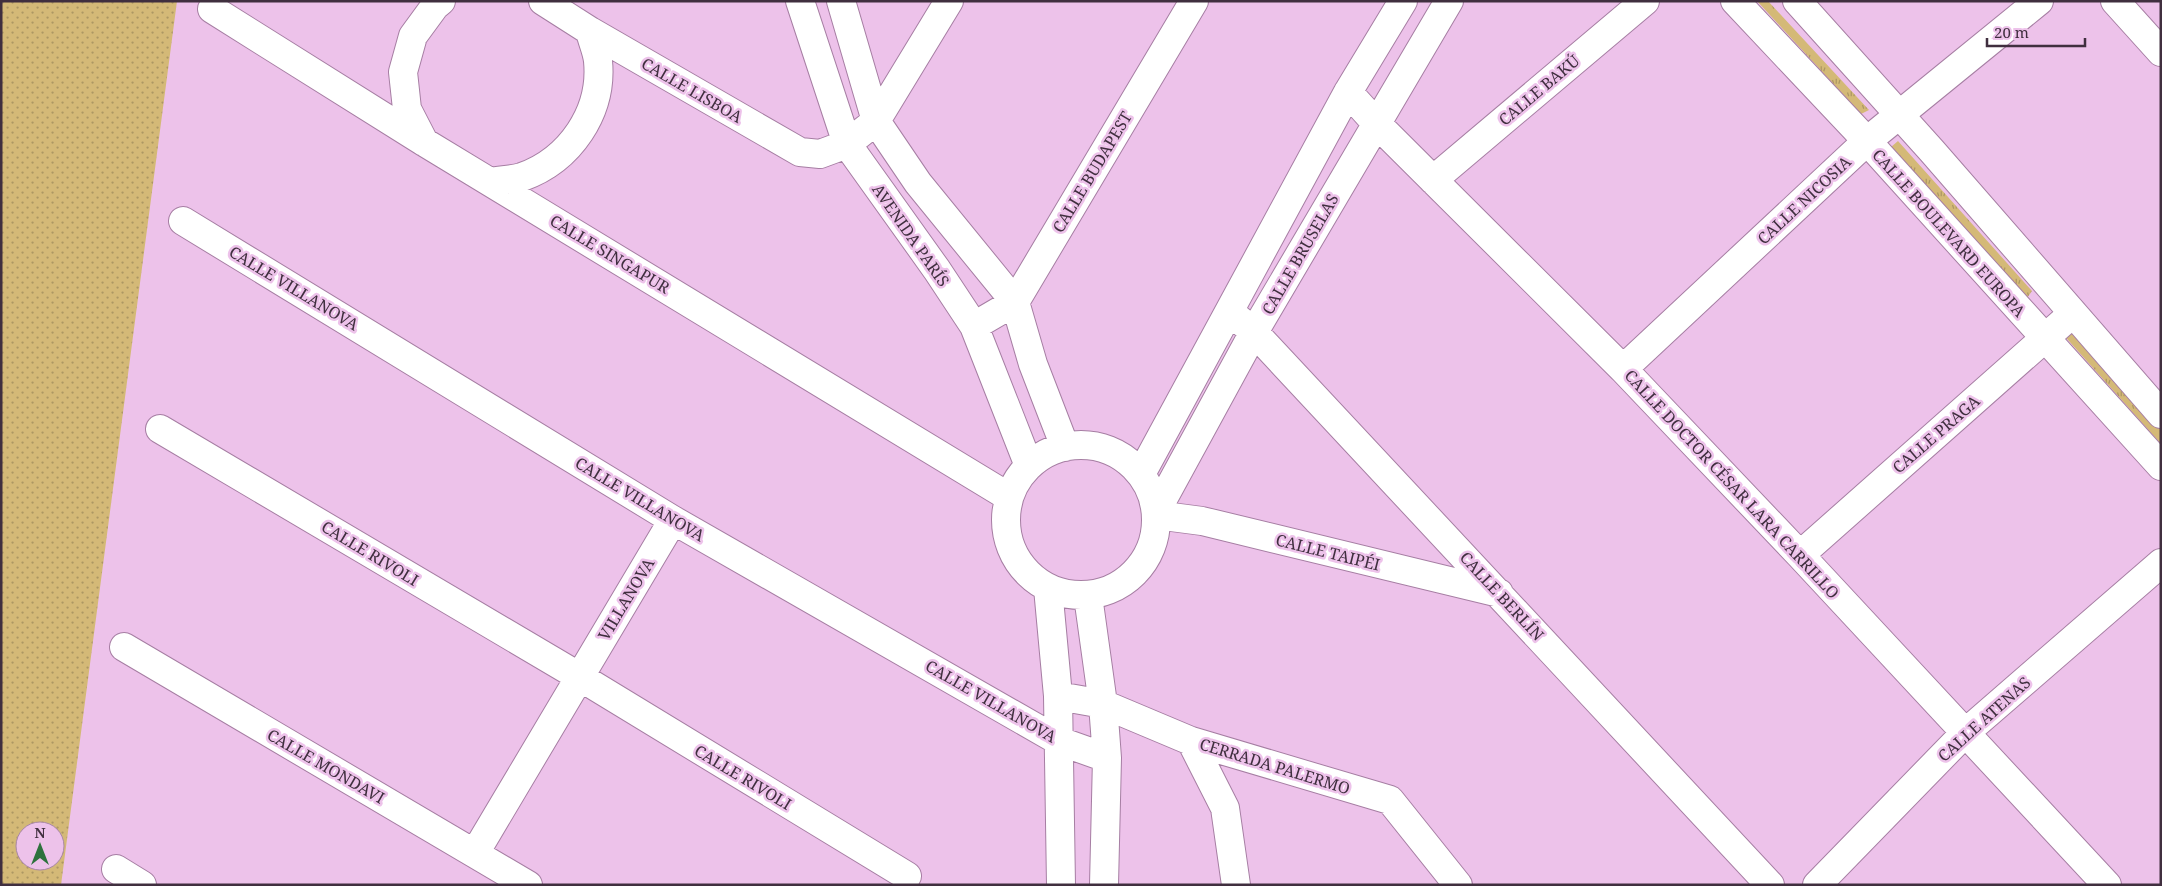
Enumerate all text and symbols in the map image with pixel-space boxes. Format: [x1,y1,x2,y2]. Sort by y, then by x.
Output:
scale bar [1987,15,2084,47]
text: 20 m [1994,22,2029,42]
street label: CALLE BAKÚ [1494,49,1584,130]
street label: CALLE LISBOA [638,52,747,128]
street label: CALLE BUDAPEST [1047,107,1137,237]
street label: CALLE BOULEVARD EUROPA [1867,144,2031,322]
street label: CALLE NICOSIA [1752,150,1856,249]
street label: AVENIDA PARÍS [867,179,955,291]
street label: CALLE BRUSELAS [1256,190,1344,318]
street label: CALLE SINGAPUR [546,209,675,299]
street label: CALLE VILLANOVA [225,241,364,336]
street label: CALLE DOCTOR CÉSAR LARA CARRILLO [1620,365,1844,603]
street label: CALLE PRAGA [1888,389,1985,478]
street label: CALLE VILLANOVA [571,452,710,547]
street label: CALLE RIVOLI [317,515,423,591]
street label: CALLE TAIPÉI [1274,528,1383,576]
street label: CALLE BERLÍN [1455,547,1549,645]
street label: VILLANOVA [593,553,660,644]
street label: CALLE VILLANOVA [922,655,1061,748]
street label: CALLE ATENAS [1933,672,2035,766]
street label: CALLE MONDAVI [263,723,389,809]
street label: CERRADA PALERMO [1197,733,1353,799]
street label: CALLE RIVOLI [690,739,796,815]
north arrow [15,821,65,871]
text: N [34,823,46,842]

